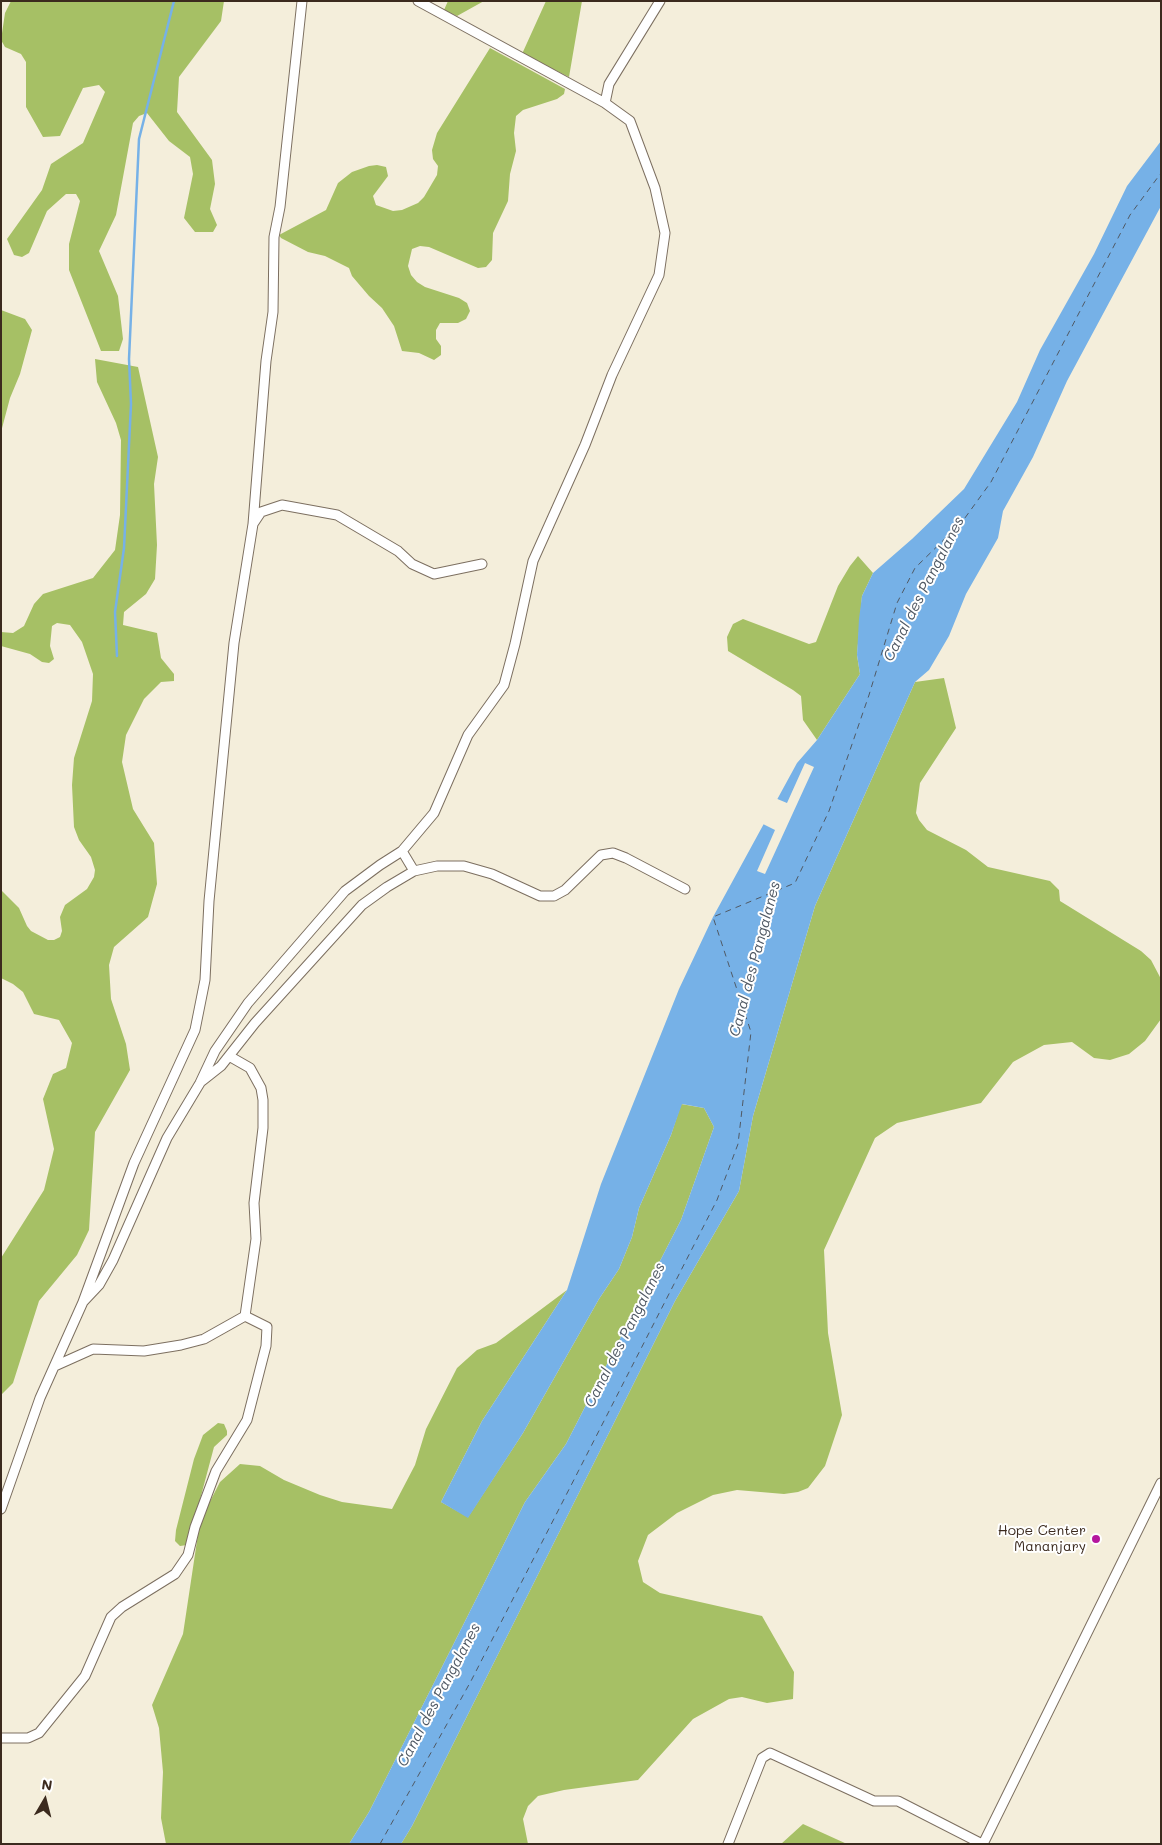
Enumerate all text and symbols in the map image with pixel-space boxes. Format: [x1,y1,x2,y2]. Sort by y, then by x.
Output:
water label: Canal des Pangalanes [880,514,968,664]
water label: Canal des Pangalanes [726,879,784,1039]
water label: Canal des Pangalanes [581,1260,669,1410]
place label: Hope Center Mananjary [998,1523,1086,1555]
marker: Hope Center Mananjary [1090,1533,1102,1545]
water label: Canal des Pangalanes [393,1620,485,1770]
north arrow [20,1775,70,1825]
text: N [41,1775,54,1795]

